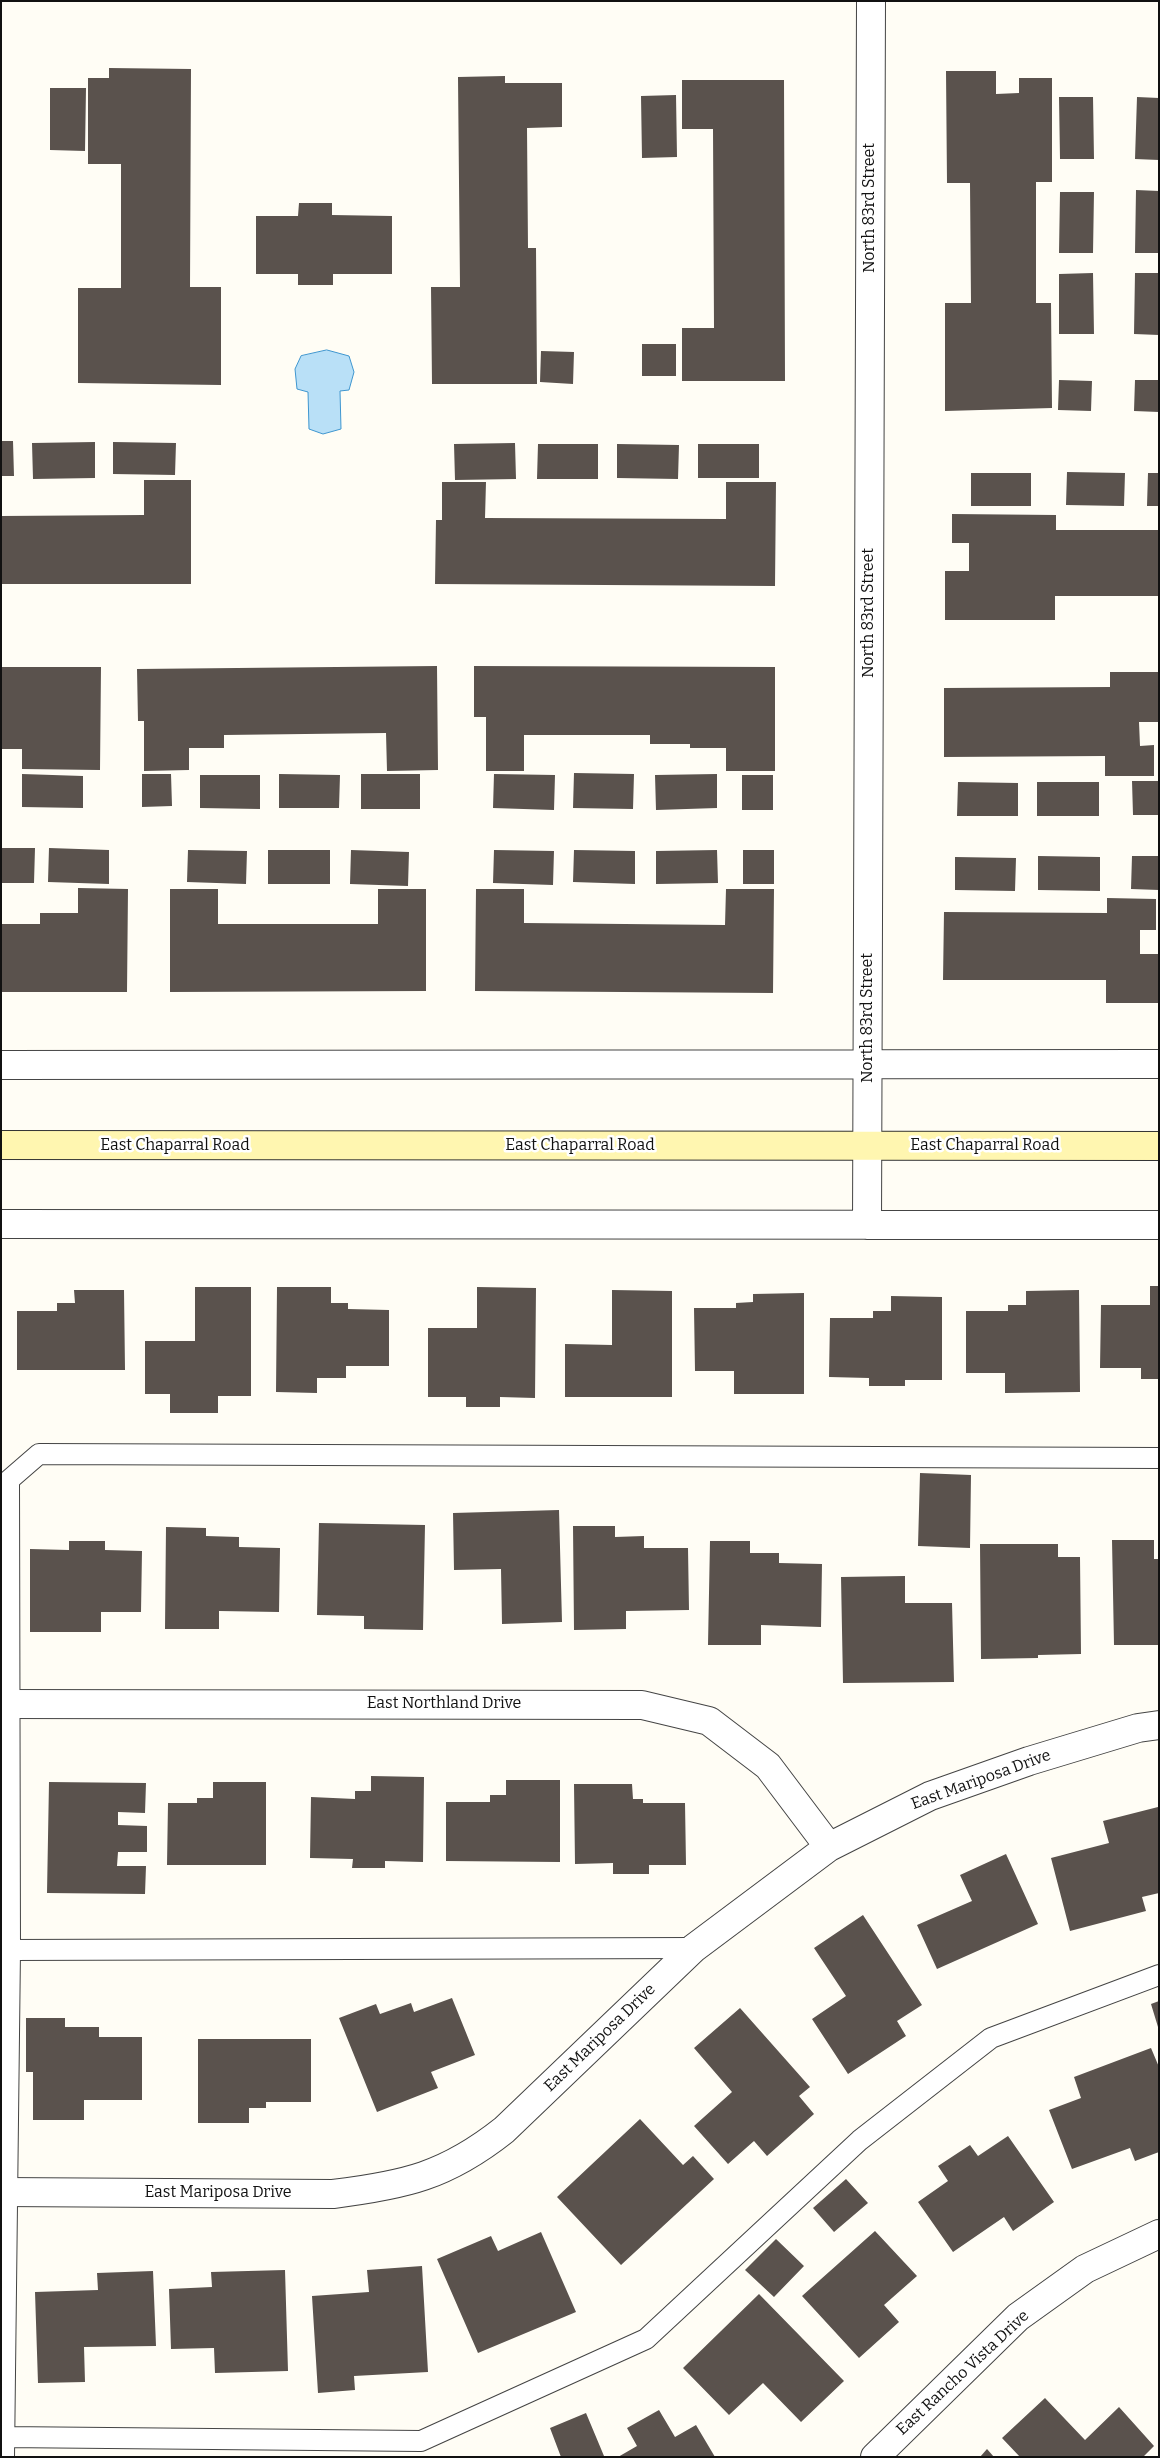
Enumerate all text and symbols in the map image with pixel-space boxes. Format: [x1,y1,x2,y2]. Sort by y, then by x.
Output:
street label: North 83rd Street [860,143,880,273]
street label: North 83rd Street [859,548,879,678]
street label: North 83rd Street [858,953,878,1083]
street label: East Chaparral Road [100,1136,250,1156]
street label: East Chaparral Road [505,1136,655,1156]
street label: East Chaparral Road [910,1136,1060,1156]
street label: East Northland Drive [367,1694,521,1714]
street label: East Mariposa Drive [909,1746,1053,1814]
street label: East Mariposa Drive [540,1980,660,2096]
street label: East Mariposa Drive [144,2183,292,2203]
street label: East Rancho Vista Drive [893,2307,1033,2439]

